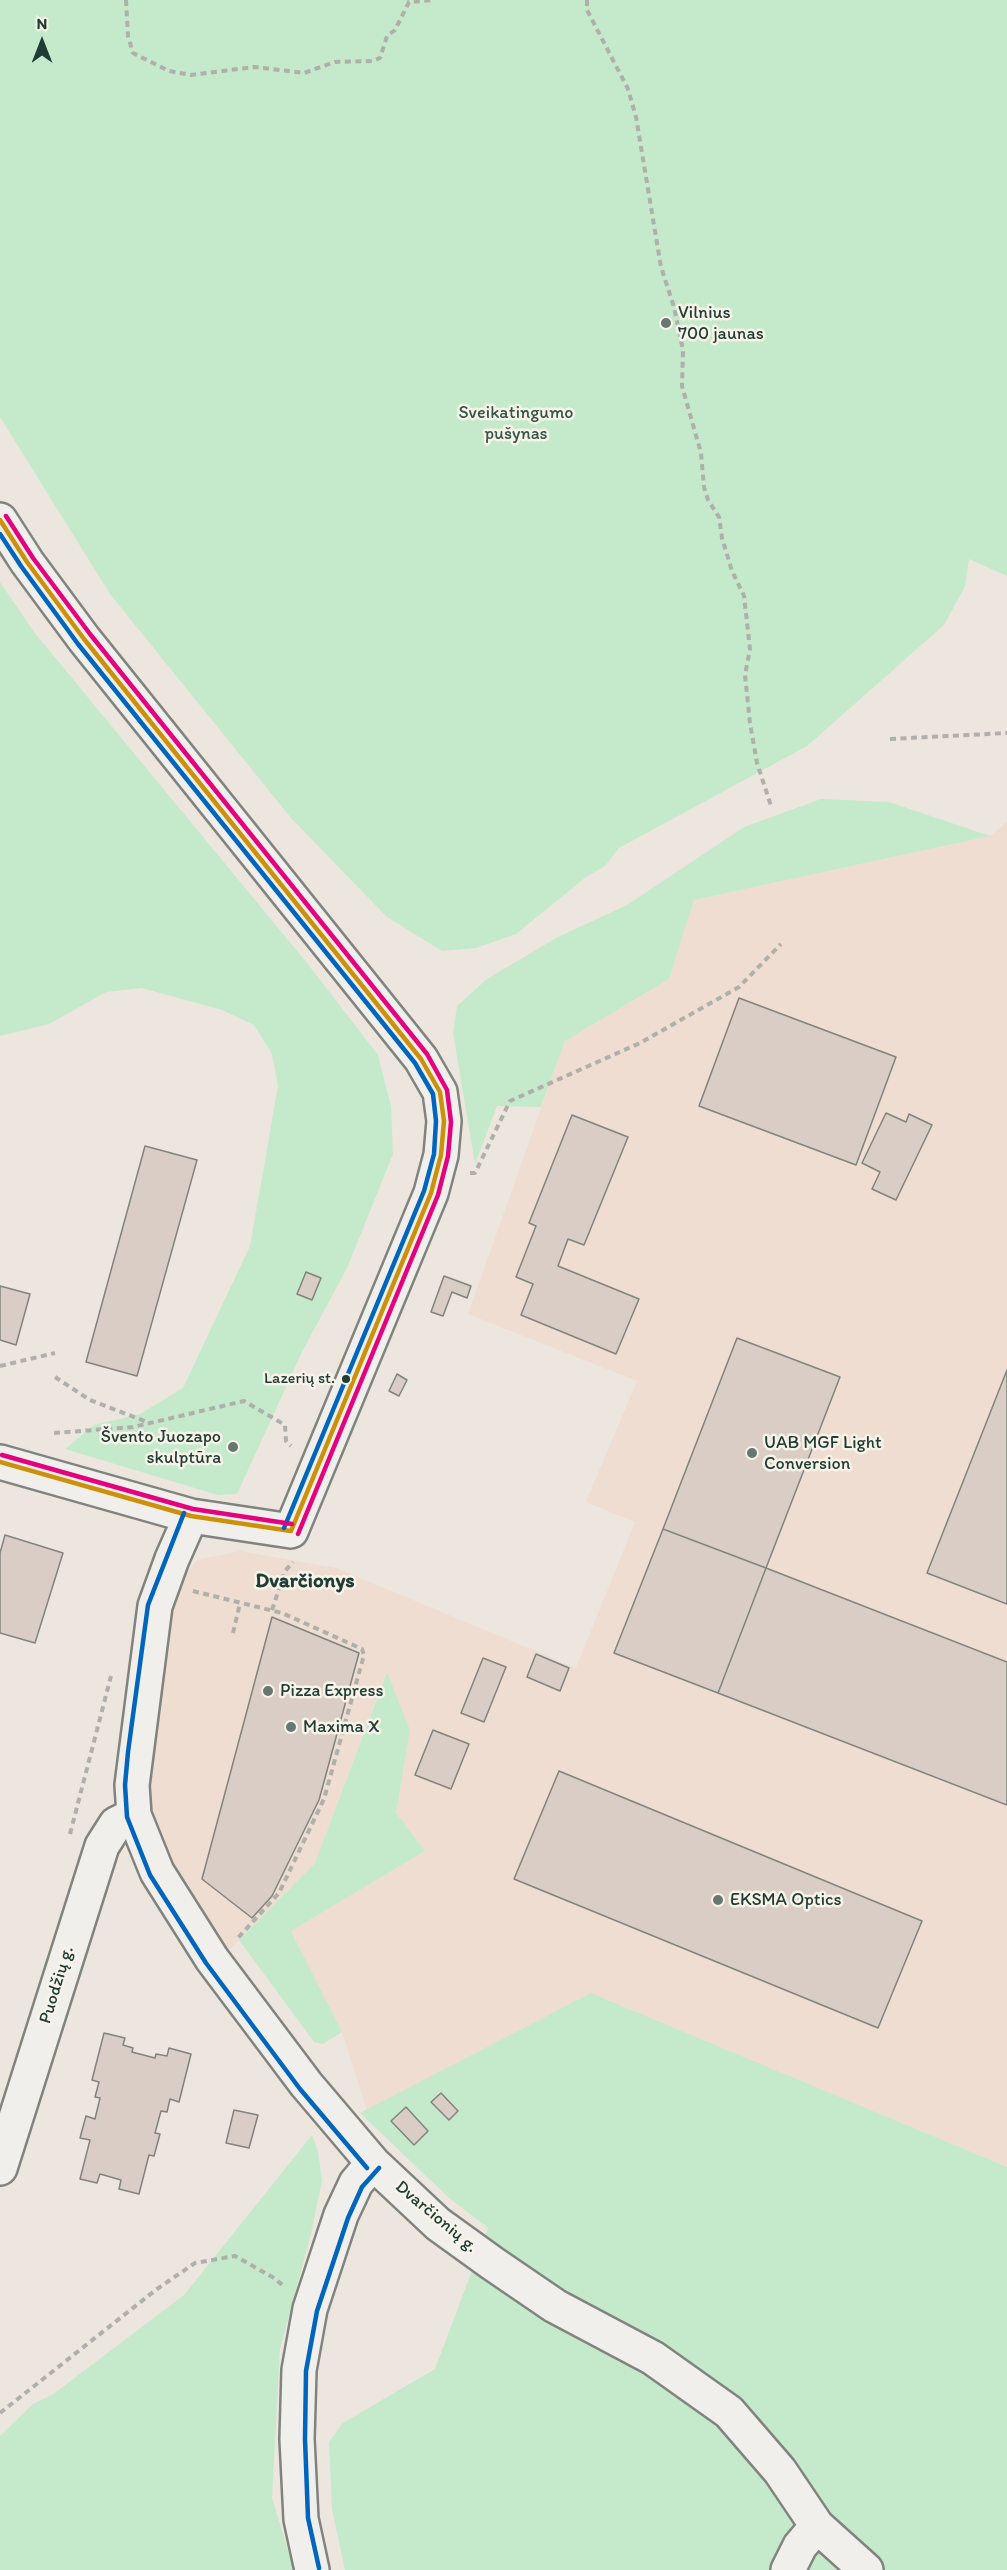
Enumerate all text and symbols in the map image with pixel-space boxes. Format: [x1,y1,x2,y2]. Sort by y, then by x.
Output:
north arrow [12,12,72,72]
text: N [37,14,47,33]
place label: Vilnius 700 jaunas [678,302,764,344]
marker: Vilnius 700 jaunas [659,316,673,330]
park label: Sveikatingumo pušynas [459,402,573,444]
place label: Lazerių st. [264,1369,335,1389]
marker: Lazerių st. [340,1373,352,1385]
place label: Švento Juozapo skulptūra [101,1426,221,1468]
place label: UAB MGF Light Conversion [764,1432,882,1474]
marker: Švento Juozapo skulptūra [226,1440,240,1454]
marker: UAB MGF Light Conversion [745,1446,759,1460]
district label: Dvarčionys [255,1569,355,1595]
place label: Pizza Express [280,1680,384,1702]
marker: Pizza Express [261,1684,275,1698]
place label: Maxima X [303,1716,379,1738]
marker: Maxima X [284,1720,298,1734]
place label: EKSMA Optics [730,1889,842,1911]
marker: EKSMA Optics [711,1893,725,1907]
street label: Puodžių g. [35,1944,79,2026]
street label: Dvarčionių g. [390,2176,482,2258]

